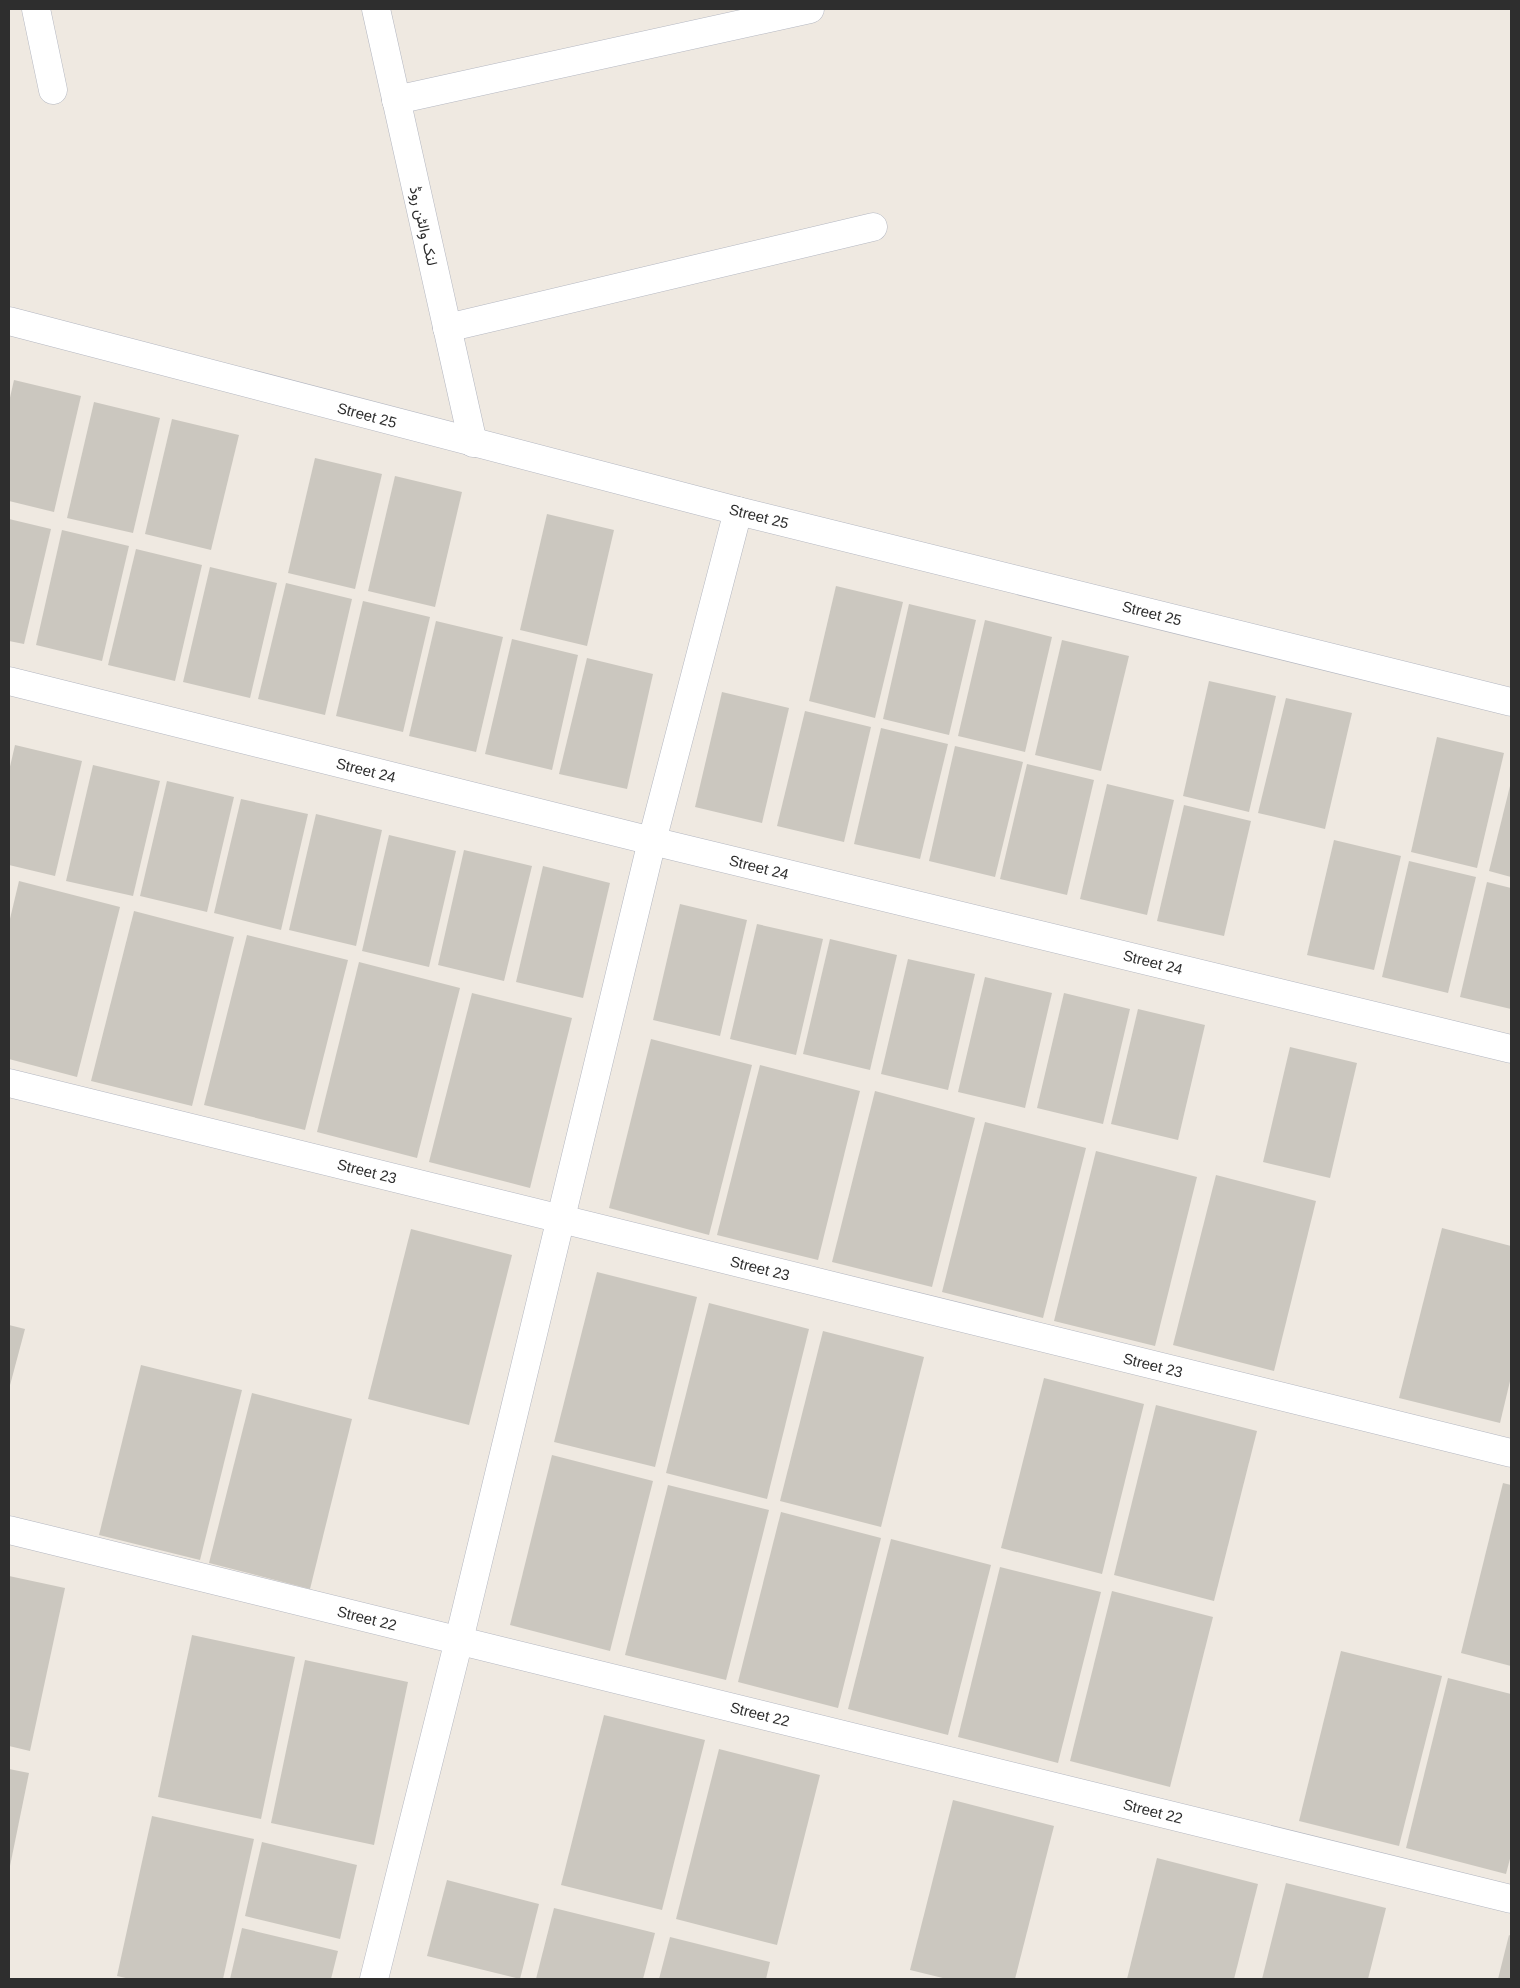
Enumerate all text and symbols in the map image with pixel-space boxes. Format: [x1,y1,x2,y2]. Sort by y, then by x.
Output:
street label: لنک والٹن روڈ [405,185,441,268]
street label: Street 25 [335,399,399,431]
street label: Street 25 [727,500,791,532]
street label: Street 25 [1120,597,1184,629]
street label: Street 24 [334,754,398,786]
street label: Street 24 [727,851,791,883]
street label: Street 24 [1121,946,1185,978]
street label: Street 23 [335,1155,399,1187]
street label: Street 23 [728,1252,792,1284]
street label: Street 23 [1121,1349,1185,1381]
street label: Street 22 [335,1602,399,1634]
street label: Street 22 [728,1698,792,1730]
street label: Street 22 [1121,1795,1185,1827]

